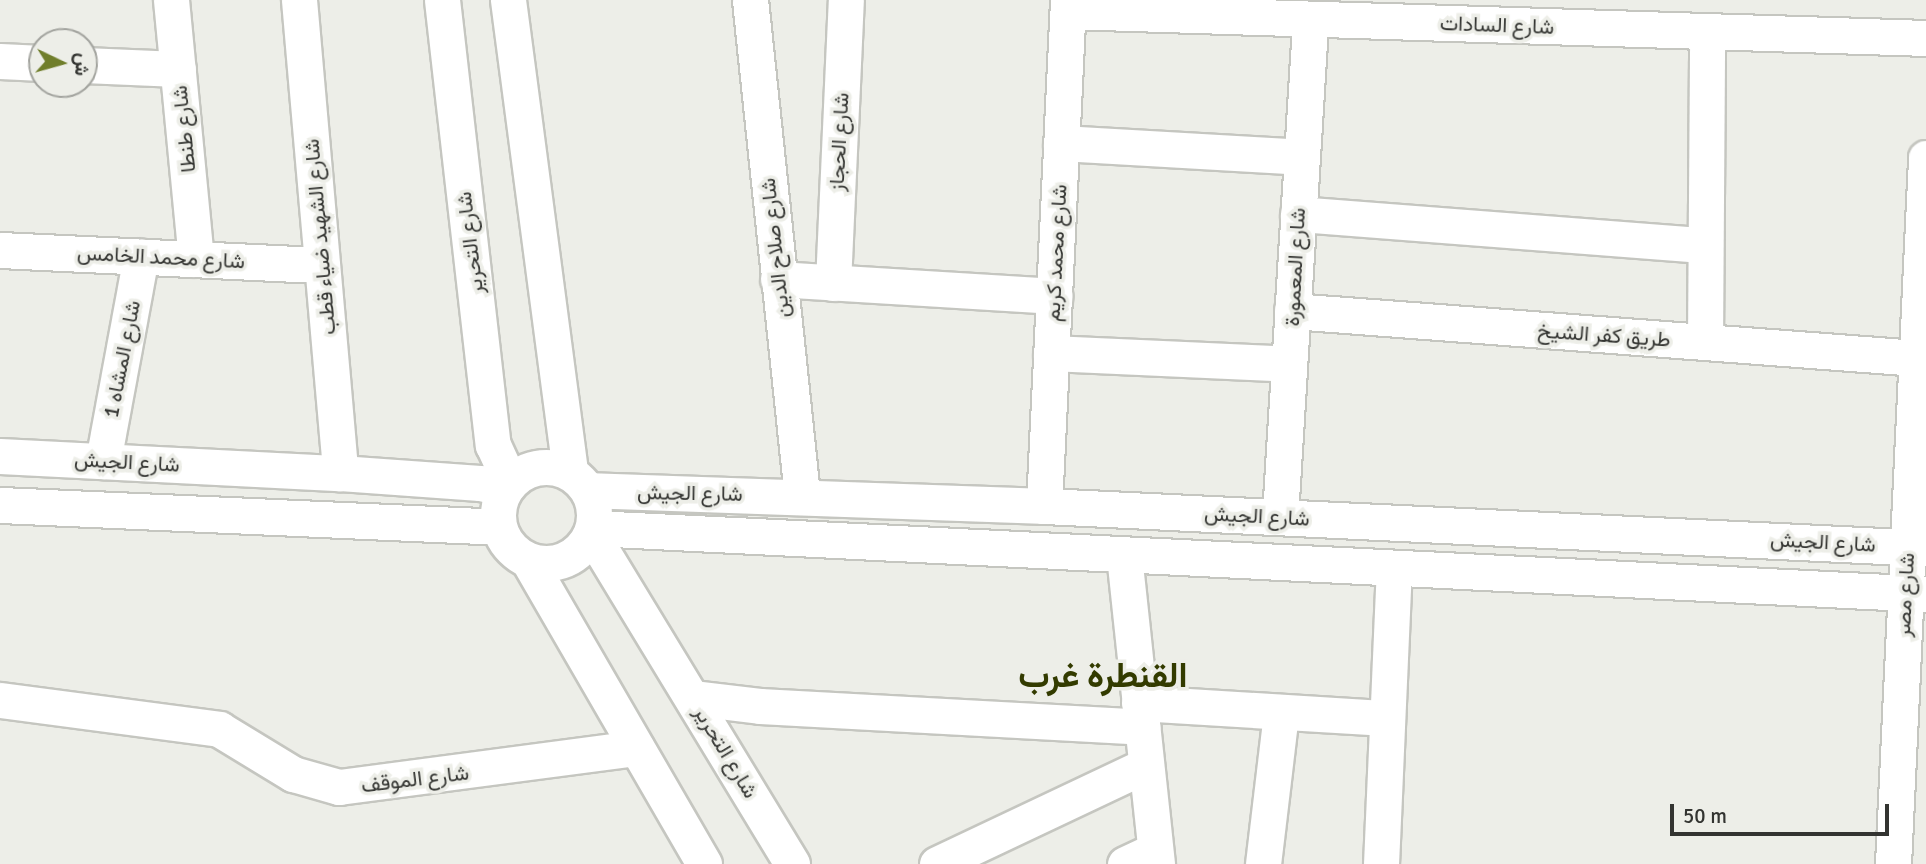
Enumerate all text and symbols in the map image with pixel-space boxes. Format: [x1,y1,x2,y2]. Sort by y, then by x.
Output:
street label: شارع السادات [1439,10,1555,40]
north arrow [28,28,98,98]
text: ش [69,52,95,77]
street label: شارع طنطا [167,84,201,174]
street label: شارع الحجاز [824,92,854,192]
street label: شارع الشهيد ضياء قطب [299,138,341,336]
street label: شارع صلاح الدين [755,177,795,319]
street label: شارع محمد كريم [1040,184,1072,322]
street label: شارع التحرير [451,190,489,296]
street label: شارع المعمورة [1279,207,1311,327]
street label: شارع محمد الخامس [76,240,246,274]
street label: شارع المشاه 1 [98,298,146,420]
street label: طريق كفر الشيخ [1537,318,1671,352]
street label: شارع الجيش [74,447,180,477]
street label: شارع الجيش [637,479,743,507]
street label: شارع الجيش [1204,501,1310,531]
street label: شارع الجيش [1770,527,1876,557]
street label: شارع مصر [1890,552,1920,638]
district label: القنطرة غرب [1018,655,1188,697]
street label: شارع التحرير [689,701,763,803]
street label: شارع الموقف [360,760,470,798]
scale bar [1674,790,1893,834]
text: 50 m [1683,803,1727,829]

